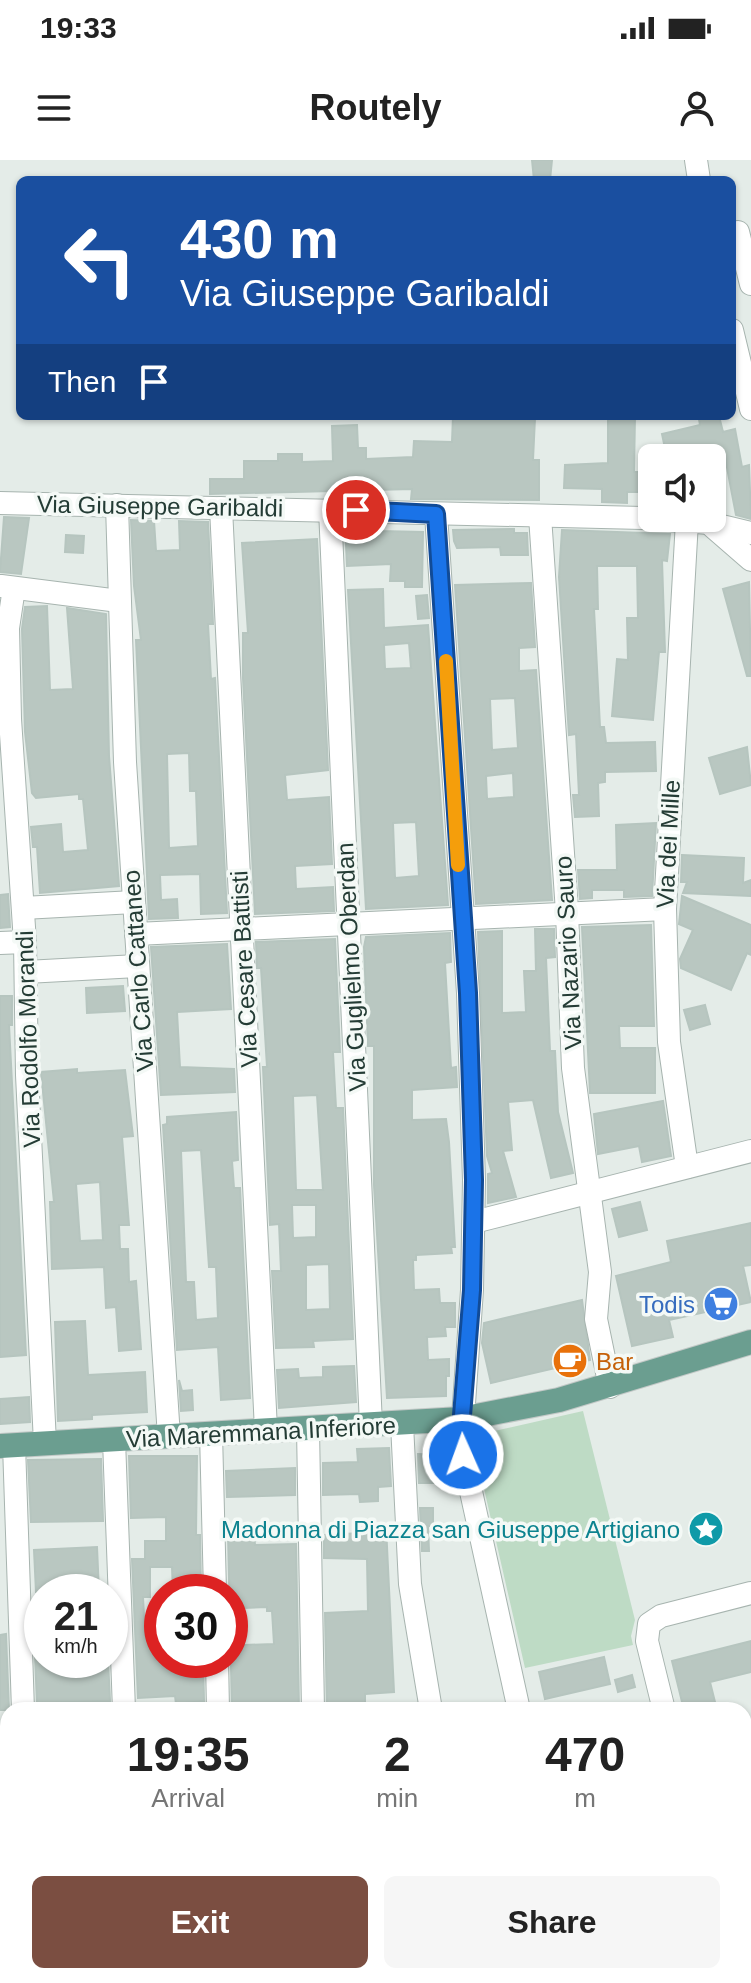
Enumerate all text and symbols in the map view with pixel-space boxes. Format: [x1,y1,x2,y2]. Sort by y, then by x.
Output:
text: 19:33 [40,11,117,44]
icon: menu [32,86,76,130]
icon: person [675,86,719,130]
text: Routely [309,87,442,128]
text: 430 m [180,207,339,270]
icon: left [48,208,152,312]
text: Via Giuseppe Garibaldi [180,273,550,314]
icon: arrive [132,360,176,404]
text: Then [48,365,116,398]
map controls [638,444,726,532]
button: sound [638,444,726,532]
pin [322,476,390,544]
icon: arrive [334,488,378,532]
street label: Via Giuseppe Garibaldi [37,490,283,522]
street label: Via dei Mille [651,779,685,909]
street label: Via Guglielmo Oberdan [331,842,371,1092]
street label: Via Nazario Sauro [549,855,587,1051]
street label: Via Carlo Cattaneo [117,869,159,1073]
street label: Via Cesare Battisti [225,870,263,1068]
street label: Via Rodolfo Morandi [11,930,45,1148]
supermarket icon: Todis [702,1285,740,1323]
place label: Todis [639,1291,695,1318]
cafe icon: Bar [551,1342,589,1380]
place label: Bar [596,1348,633,1375]
street label: Via Maremmana Inferiore [125,1411,397,1453]
position arrow [421,1413,505,1497]
place icon: Madonna di Piazza san Giuseppe Artigiano [687,1510,725,1548]
place label: Madonna di Piazza san Giuseppe Artigiano [221,1516,680,1543]
speed limit sign: 30 [144,1574,248,1678]
text: 21 [54,1594,98,1638]
text: km/h [54,1635,98,1657]
text: 19:35 [127,1728,250,1781]
text: 2 [384,1728,411,1781]
text: 470 [545,1728,625,1781]
text: Arrival [151,1783,225,1813]
text: min [376,1783,418,1813]
text: m [574,1783,596,1813]
button: Exit [32,1876,368,1968]
button: Share [384,1876,720,1968]

